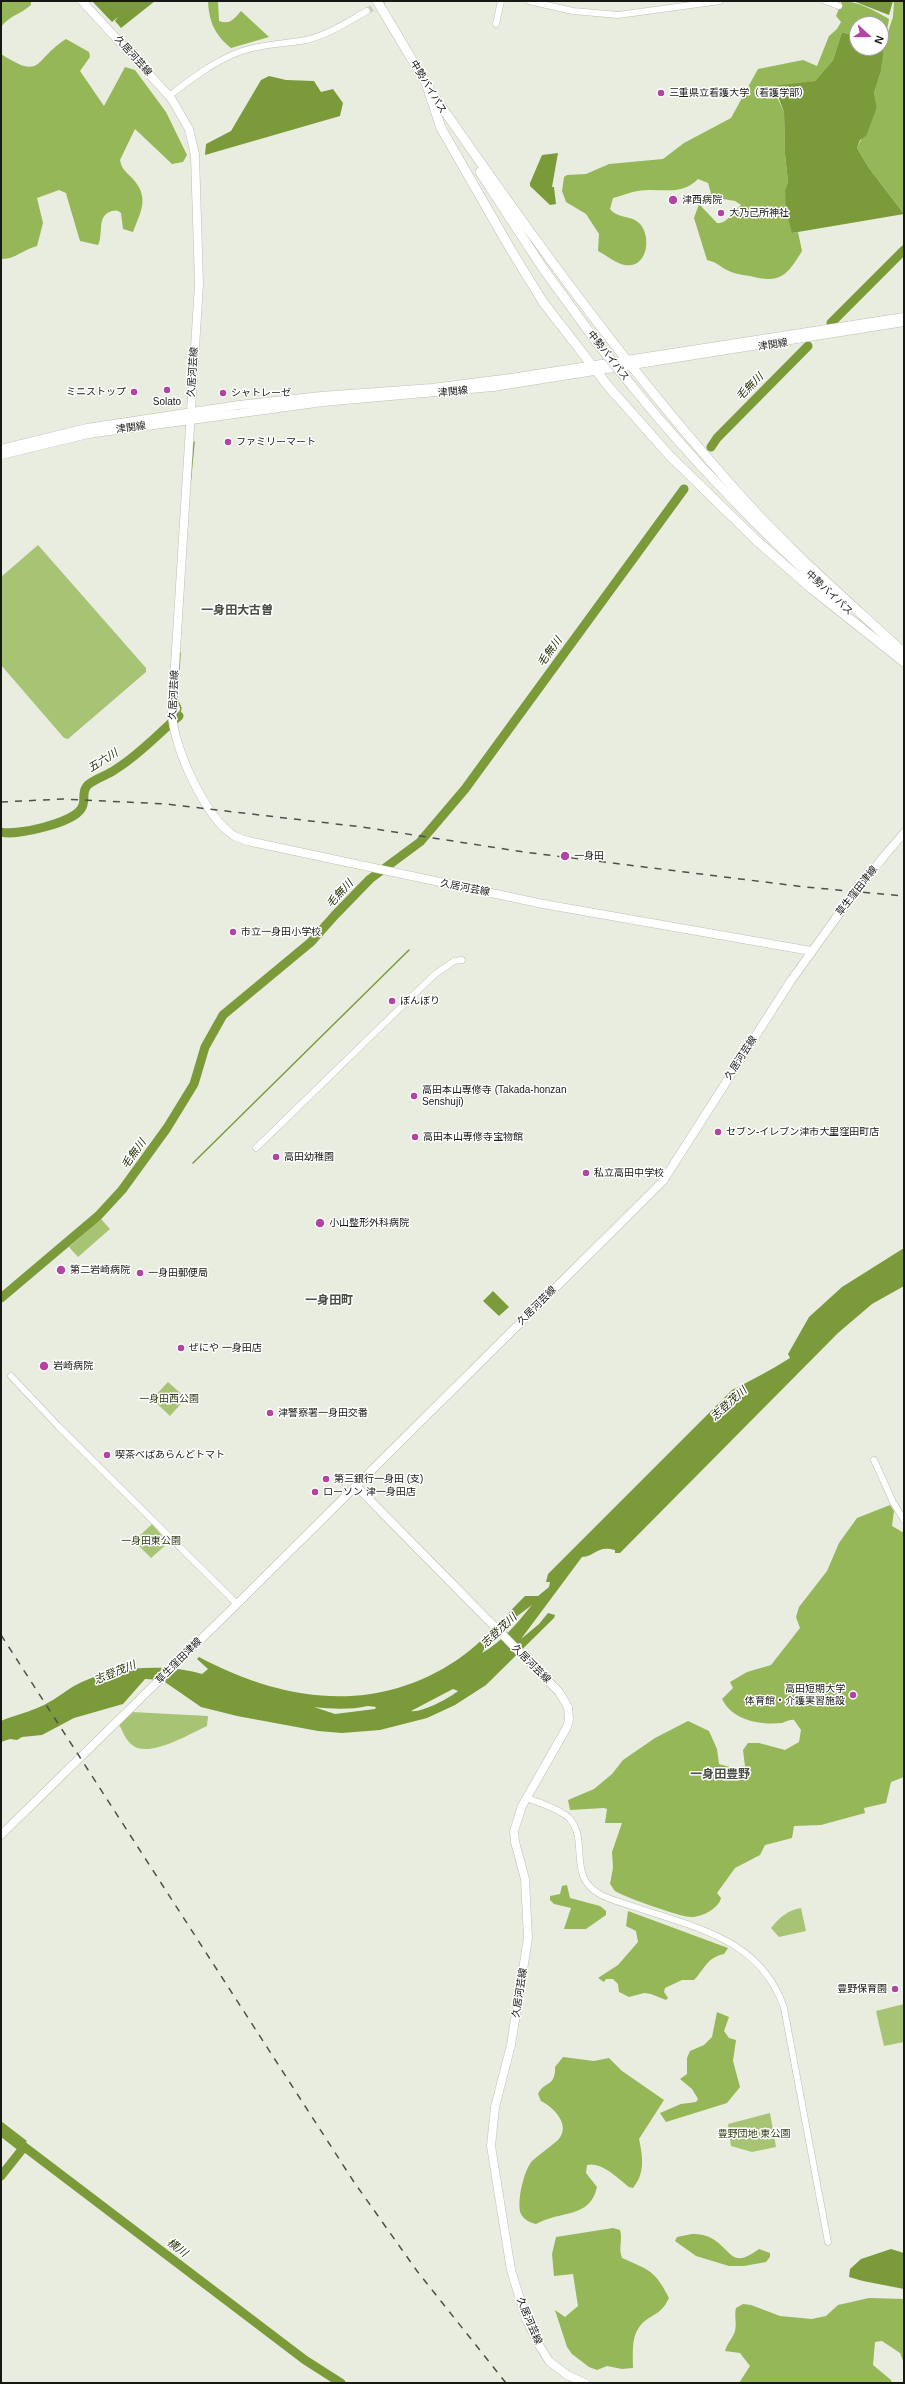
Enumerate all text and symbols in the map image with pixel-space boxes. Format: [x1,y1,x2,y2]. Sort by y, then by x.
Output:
north arrow [849,16,889,56]
street label: 久居河芸線 [112,33,154,79]
text: N [872,34,886,46]
street label: 中勢バイパス [407,58,449,116]
place label: 三重県立看護大学（看護学部） [669,87,809,99]
marker: 三重県立看護大学（看護学部） [656,88,666,98]
marker: 津西病院 [667,194,679,206]
place label: 津西病院 [682,194,722,206]
place label: 大乃己所神社 [729,207,789,219]
marker: 大乃己所神社 [716,208,726,218]
street label: 中勢バイパス [585,329,631,383]
street label: 津関線 [757,337,789,353]
street label: 久居河芸線 [185,347,201,397]
water label: 毛無川 [734,371,766,403]
street label: 津関線 [437,384,469,400]
marker: Solato [162,385,172,395]
place label: ミニストップ [66,386,126,398]
marker: ミニストップ [129,387,139,397]
place label: シャトレーゼ [231,387,291,399]
marker: シャトレーゼ [218,388,228,398]
place label: Solato [153,396,181,408]
street label: 津関線 [115,420,147,436]
place label: ファミリーマート [236,436,316,448]
marker: ファミリーマート [223,437,233,447]
street label: 中勢バイパス [803,568,855,618]
district label: 一身田大古曽 [201,604,273,618]
water label: 毛無川 [535,635,565,669]
street label: 久居河芸線 [167,670,181,720]
water label: 五六川 [86,747,120,775]
marker: 一身田 [559,850,571,862]
place label: 一身田 [574,850,604,862]
street label: 草生窪田津線 [834,864,880,918]
water label: 毛無川 [324,877,356,911]
street label: 久居河芸線 [439,877,491,899]
place label: 市立一身田小学校 [241,926,321,938]
marker: 市立一身田小学校 [228,927,238,937]
place label: ぼんぼり [400,995,440,1007]
marker: ぼんぼり [387,996,397,1006]
street label: 久居河芸線 [722,1034,760,1082]
place label: 高田本山専修寺 (Takada-honzan Senshuji) [422,1084,566,1108]
marker: 高田本山専修寺 (Takada-honzan Senshuji) [409,1091,419,1101]
place label: セブン-イレブン津市大里窪田町店 [726,1126,879,1138]
marker: セブン-イレブン津市大里窪田町店 [713,1127,723,1137]
place label: 高田本山専修寺宝物館 [423,1131,523,1143]
marker: 高田本山専修寺宝物館 [410,1132,420,1142]
water label: 毛無川 [119,1137,149,1171]
place label: 高田幼稚園 [284,1151,334,1163]
marker: 高田幼稚園 [271,1152,281,1162]
place label: 私立高田中学校 [594,1167,664,1179]
marker: 私立高田中学校 [581,1168,591,1178]
marker: 小山整形外科病院 [314,1217,326,1229]
place label: 小山整形外科病院 [329,1217,409,1229]
marker: 第二岩崎病院 [55,1264,67,1276]
place label: 第二岩崎病院 [70,1264,130,1276]
place label: 一身田郵便局 [148,1267,208,1279]
marker: 一身田郵便局 [135,1268,145,1278]
street label: 久居河芸線 [515,1284,559,1328]
district label: 一身田町 [305,1294,353,1308]
place label: ぜにや 一身田店 [189,1342,262,1354]
marker: ぜにや 一身田店 [176,1343,186,1353]
marker: 岩崎病院 [38,1360,50,1372]
place label: 岩崎病院 [53,1360,93,1372]
water label: 志登茂川 [708,1384,750,1424]
park label: 一身田西公園 [139,1393,199,1405]
place label: 津警察署一身田交番 [278,1407,368,1419]
marker: 津警察署一身田交番 [265,1408,275,1418]
place label: 喫茶べぱあらんどトマト [115,1449,225,1461]
marker: 喫茶べぱあらんどトマト [102,1450,112,1460]
place label: 第三銀行一身田 (支) [334,1473,423,1485]
marker: 第三銀行一身田 (支) [321,1474,331,1484]
place label: ローソン 津一身田店 [323,1486,416,1498]
marker: ローソン 津一身田店 [310,1487,320,1497]
park label: 一身田東公園 [121,1535,181,1547]
water label: 志登茂川 [478,1611,520,1651]
street label: 草生窪田津線 [154,1636,204,1686]
street label: 久居河芸線 [509,1642,553,1686]
water label: 志登茂川 [92,1659,138,1687]
place label: 高田短期大学 体育館・介護実習施設 [745,1683,845,1706]
marker: 高田短期大学 体育館・介護実習施設 [848,1690,858,1700]
district label: 一身田豊野 [690,1768,750,1782]
street label: 久居河芸線 [510,1967,530,2019]
place label: 豊野保育園 [837,1983,887,1995]
marker: 豊野保育園 [890,1984,900,1994]
park label: 豊野団地 東公園 [718,2128,790,2140]
water label: 横川 [164,2236,190,2260]
street label: 久居河芸線 [514,2296,544,2346]

